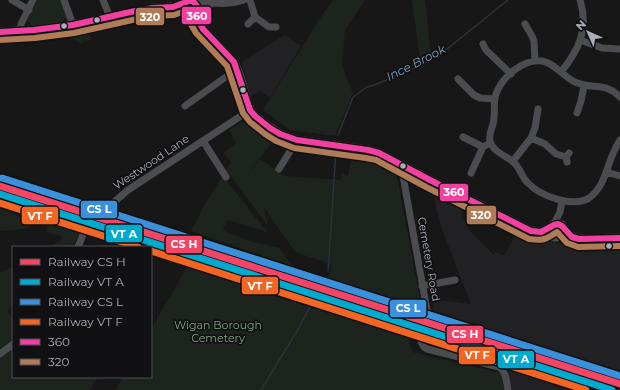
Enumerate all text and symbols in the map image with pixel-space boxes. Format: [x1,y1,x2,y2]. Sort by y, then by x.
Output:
line badge: 360 [181,6,212,25]
line badge: 320 [135,7,165,26]
text: 360 [186,9,208,23]
text: 320 [139,10,161,24]
north arrow [568,12,608,52]
unlabelled marker [92,15,102,25]
text: N [573,17,589,33]
unlabelled marker [59,21,69,31]
water label: Ince Brook [384,41,449,84]
unlabelled marker [238,85,248,95]
street label: Westwood Lane [110,131,192,193]
unlabelled marker [398,161,408,171]
line badge: 360 [439,183,469,202]
text: 360 [443,185,465,199]
line badge: CS L [80,200,118,219]
text: CS L [87,202,112,216]
line badge: 320 [466,205,497,225]
line badge: VT F [21,206,59,225]
text: 320 [470,208,492,222]
text: VT F [27,209,53,223]
street label: Cemetery Road [415,216,443,302]
line badge: VT A [105,224,143,243]
text: VT A [110,227,138,241]
line badge: CS H [165,235,203,254]
text: CS H [171,237,197,251]
unlabelled marker [604,241,614,251]
legend [12,246,152,378]
text: Railway CS H [48,254,126,269]
text: Railway VT A [48,274,124,289]
line badge: VT F [241,276,279,295]
text: VT F [247,279,273,293]
text: Railway CS L [48,294,123,309]
line badge: CS L [389,299,427,318]
text: CS L [396,301,421,315]
text: Railway VT F [48,314,123,329]
park label: Wigan Borough Cemetery [174,318,262,345]
line badge: CS H [446,325,484,344]
text: CS H [452,327,478,341]
text: 360 [48,334,70,349]
line badge: VT F [458,346,496,365]
text: VT F [464,348,490,362]
line badge: VT A [497,350,535,369]
text: VT A [502,352,530,366]
text: 320 [48,354,69,369]

